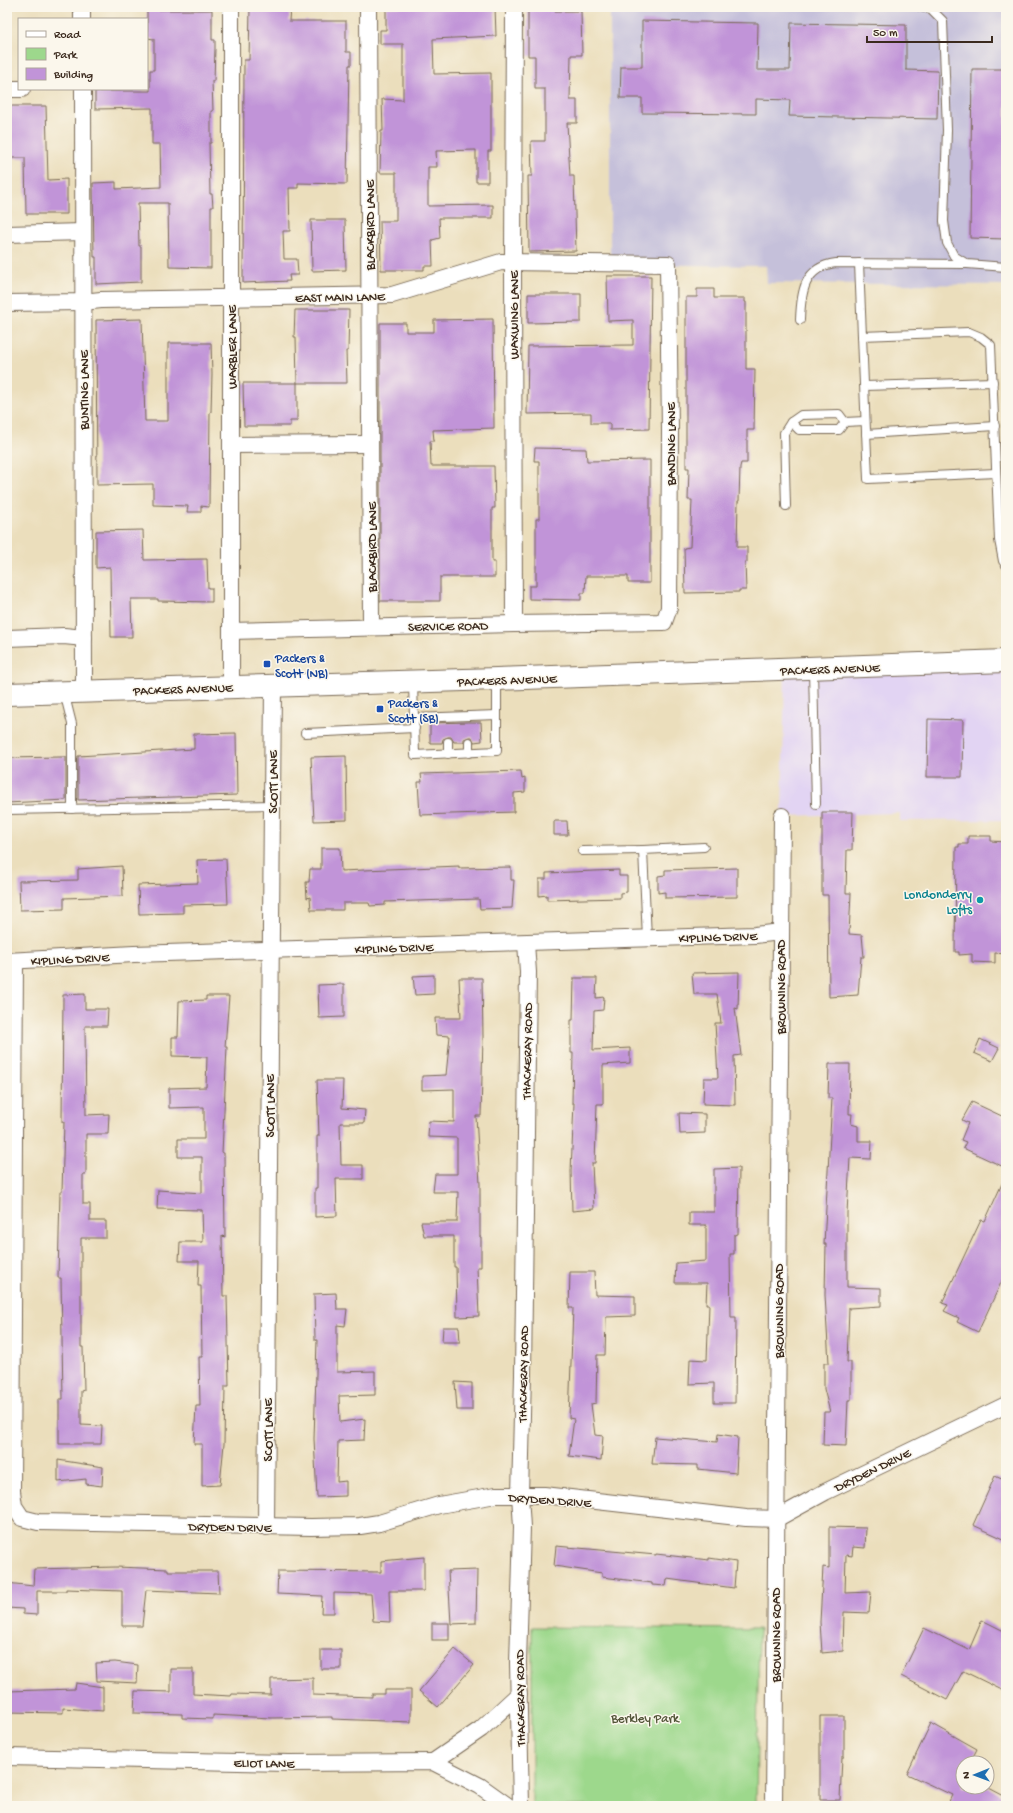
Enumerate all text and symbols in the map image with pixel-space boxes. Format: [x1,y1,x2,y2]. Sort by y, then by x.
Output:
legend [18,18,148,90]
scale bar [867,18,992,44]
text: 50 m [873,27,898,41]
text: Road [54,29,81,43]
text: Park [53,49,79,63]
text: Building [53,69,93,83]
street label: BLACKBIRD LANE [364,179,379,271]
street label: WAXWING LANE [508,270,523,359]
street label: EAST MAIN LANE [295,290,386,307]
street label: WARBLER LANE [226,304,241,389]
street label: BUNTING LANE [78,349,93,431]
street label: BANDING LANE [665,402,680,487]
street label: BLACKBIRD LANE [366,501,381,593]
street label: SERVICE ROAD [408,619,489,636]
place label: Packers & Scott (NB) [274,652,328,682]
marker: Packers & Scott (NB) [262,659,272,669]
street label: PACKERS AVENUE [779,661,881,680]
street label: PACKERS AVENUE [456,672,558,691]
street label: PACKERS AVENUE [132,681,234,700]
place label: Packers & Scott (SB) [387,697,439,727]
marker: Packers & Scott (SB) [375,704,385,714]
street label: SCOTT LANE [267,750,282,814]
place label: Londonderry Lofts [904,888,973,918]
marker: Londonderry Lofts [975,895,985,905]
street label: KIPLING DRIVE [678,930,759,947]
street label: BROWNING ROAD [775,939,790,1035]
street label: KIPLING DRIVE [354,941,435,958]
street label: KIPLING DRIVE [30,951,111,970]
street label: THACKERAY ROAD [520,1002,537,1101]
street label: SCOTT LANE [264,1074,279,1138]
street label: BROWNING ROAD [773,1263,788,1359]
street label: THACKERAY ROAD [516,1325,533,1424]
street label: SCOTT LANE [262,1398,277,1462]
street label: DRYDEN DRIVE [832,1446,915,1497]
street label: DRYDEN DRIVE [507,1491,593,1512]
street label: DRYDEN DRIVE [187,1520,273,1537]
street label: BROWNING ROAD [770,1587,785,1683]
street label: THACKERAY ROAD [513,1649,530,1747]
park label: Berkley Park [610,1712,680,1727]
north arrow [955,1755,995,1795]
street label: ELIOT LANE [233,1756,295,1773]
text: N [961,1771,973,1779]

